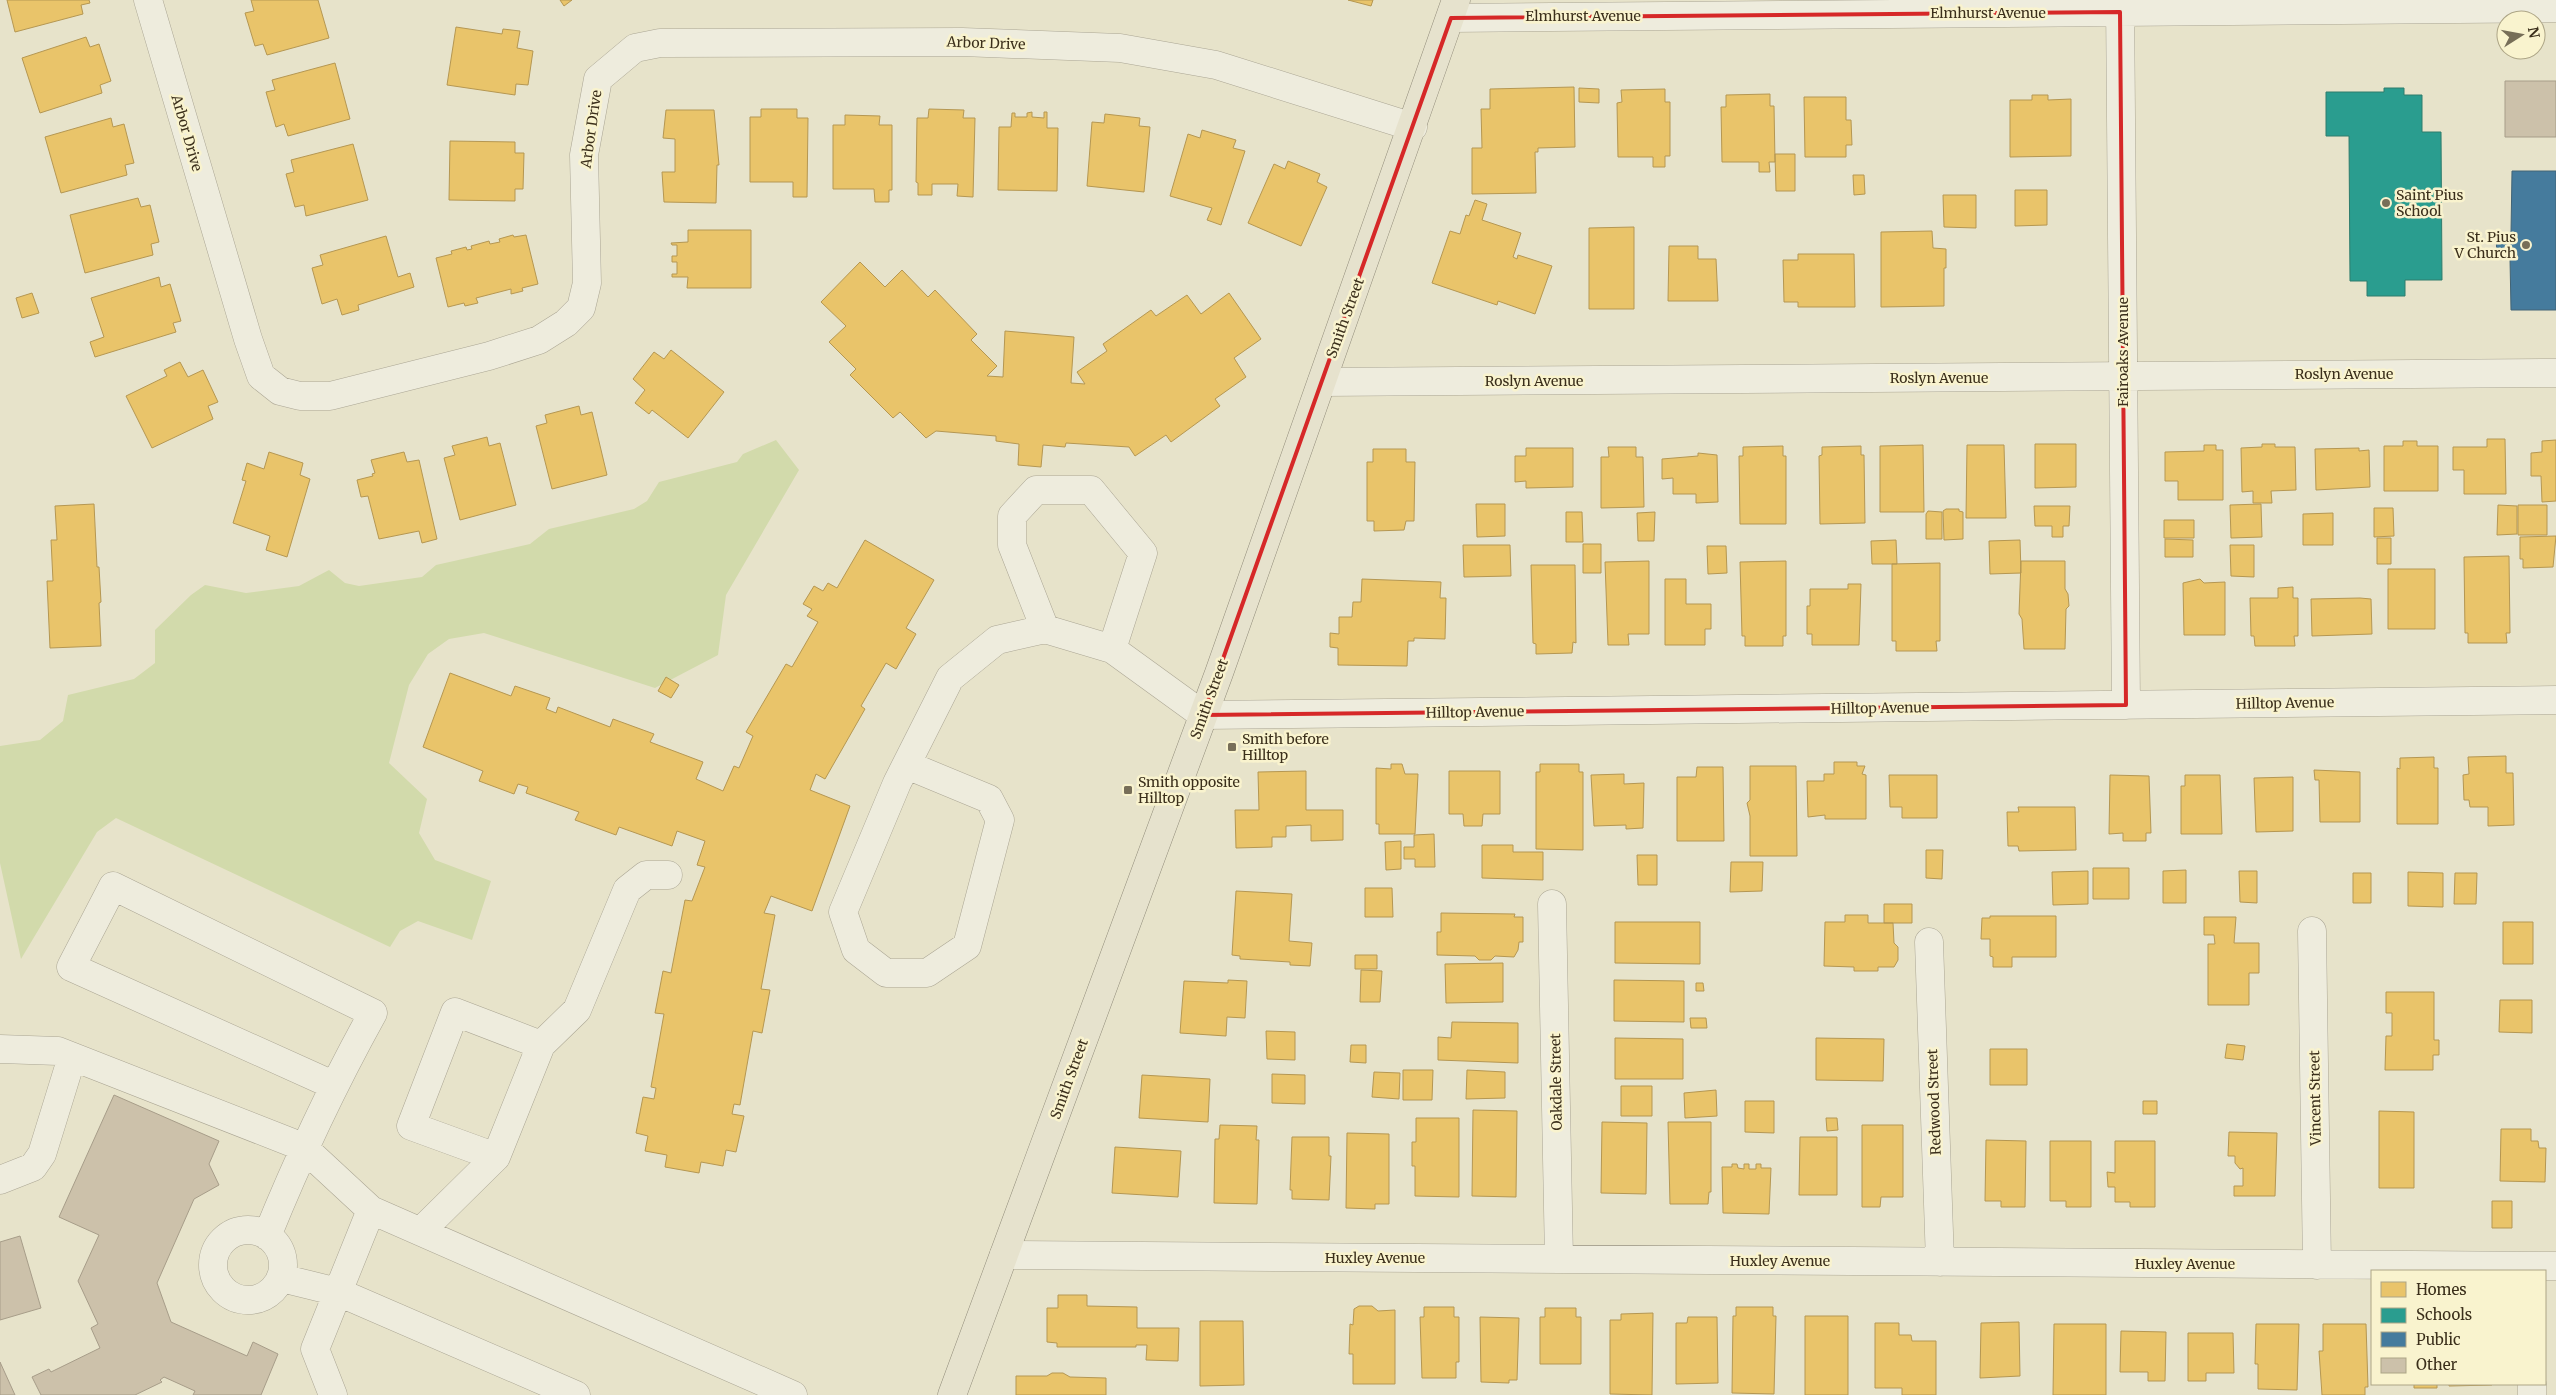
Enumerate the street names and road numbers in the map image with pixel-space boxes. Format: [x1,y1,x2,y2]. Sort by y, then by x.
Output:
street label: Elmhurst Avenue [1930,4,2046,22]
street label: Elmhurst Avenue [1525,7,1641,25]
street label: Arbor Drive [945,33,1026,53]
street label: Arbor Drive [576,89,605,170]
street label: Arbor Drive [167,92,207,173]
street label: Smith Street [1322,275,1368,361]
street label: Fairoaks Avenue [2114,297,2132,407]
street label: Roslyn Avenue [2295,365,2393,383]
street label: Roslyn Avenue [1890,369,1988,387]
street label: Roslyn Avenue [1485,372,1583,390]
street label: Smith Street [1186,656,1232,742]
street label: Hilltop Avenue [2236,693,2334,713]
street label: Hilltop Avenue [1831,698,1929,718]
street label: Hilltop Avenue [1426,702,1524,722]
street label: Oakdale Street [1546,1033,1566,1131]
street label: Smith Street [1046,1036,1092,1122]
street label: Redwood Street [1923,1048,1945,1155]
street label: Vincent Street [2305,1050,2325,1147]
street label: Huxley Avenue [1325,1249,1425,1267]
street label: Huxley Avenue [1730,1252,1830,1270]
street label: Huxley Avenue [2135,1255,2235,1273]

